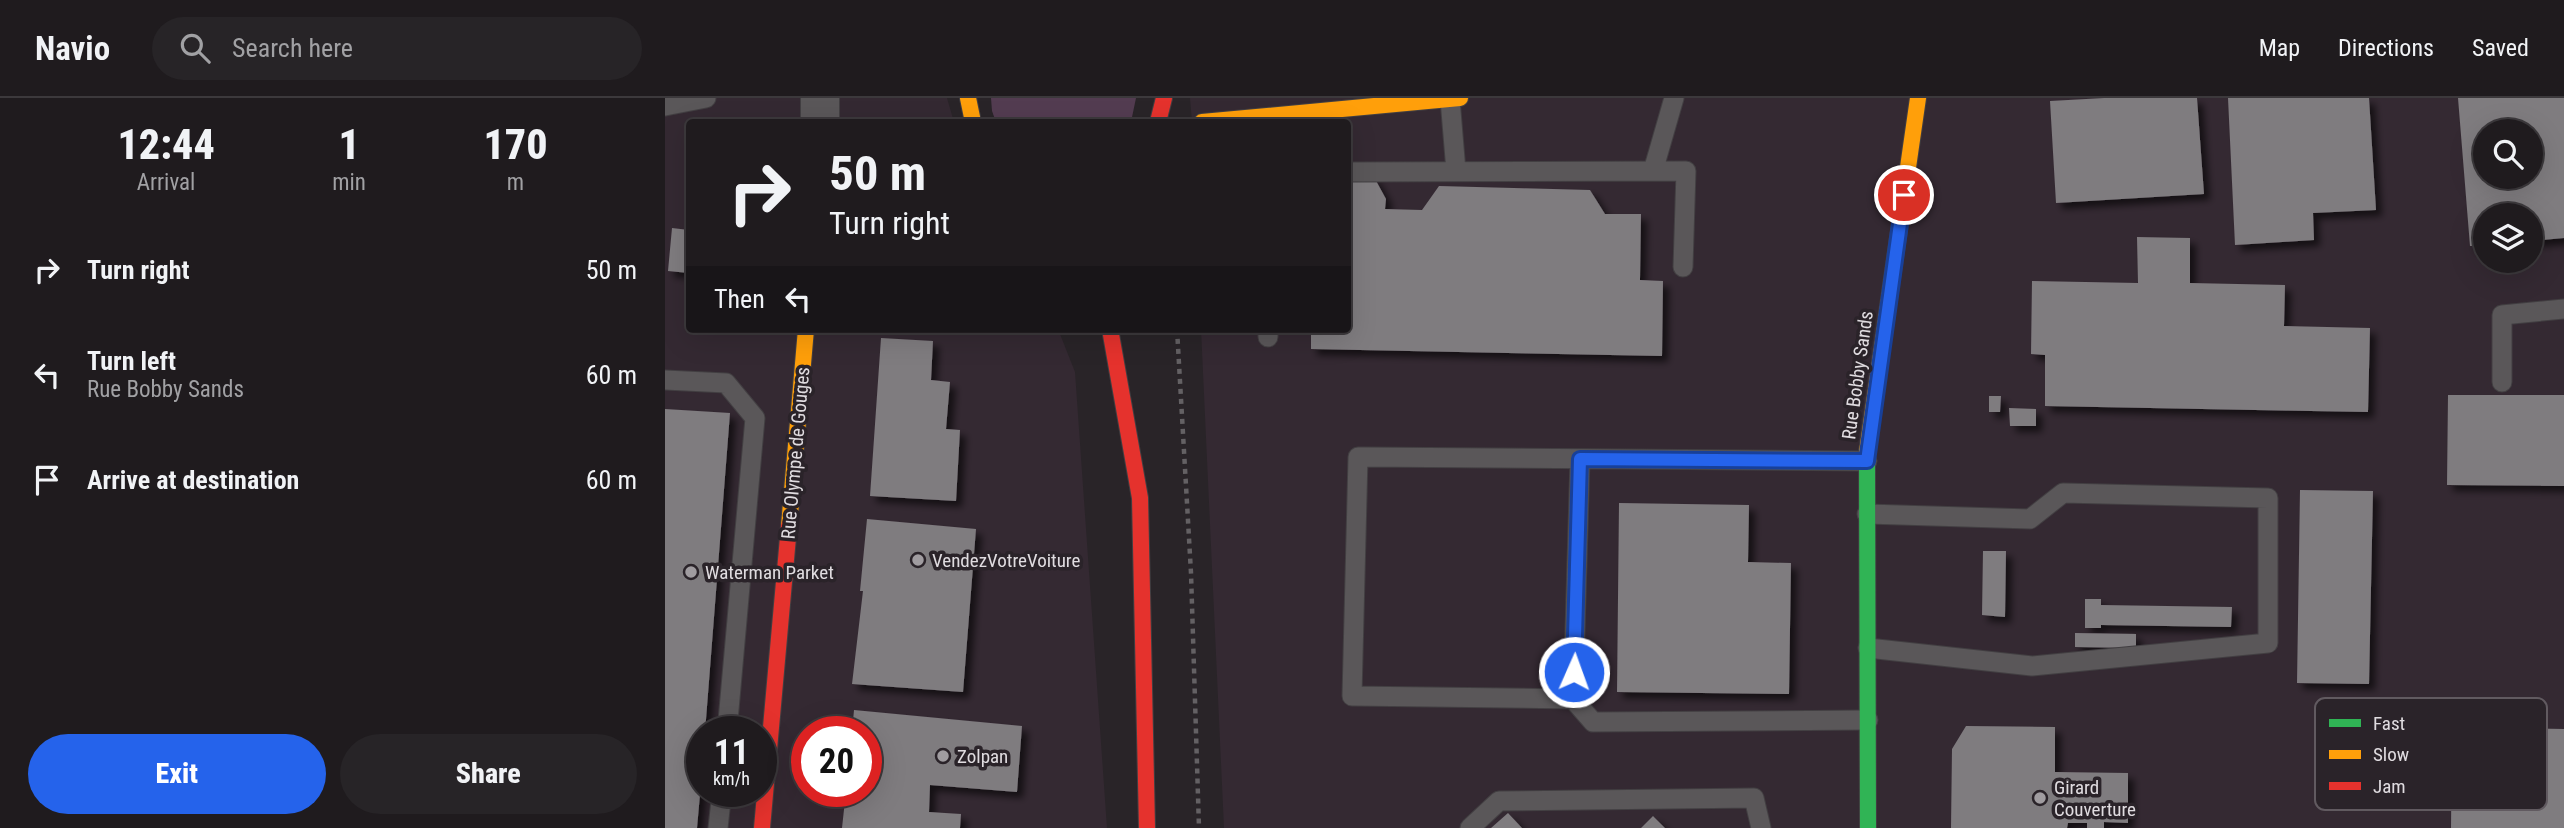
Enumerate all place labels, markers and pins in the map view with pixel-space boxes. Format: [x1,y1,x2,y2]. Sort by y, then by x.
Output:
pin [1874,165,1934,225]
place label: VendezVotreVoiture [932,549,1080,572]
marker: VendezVotreVoiture [910,552,926,568]
place label: Waterman Parket [705,561,834,584]
marker: Waterman Parket [683,564,699,580]
place label: Zolpan [957,745,1008,768]
marker: Zolpan [935,748,951,764]
place label: Girard Couverture [2054,776,2136,821]
marker: Girard Couverture [2032,790,2048,806]

